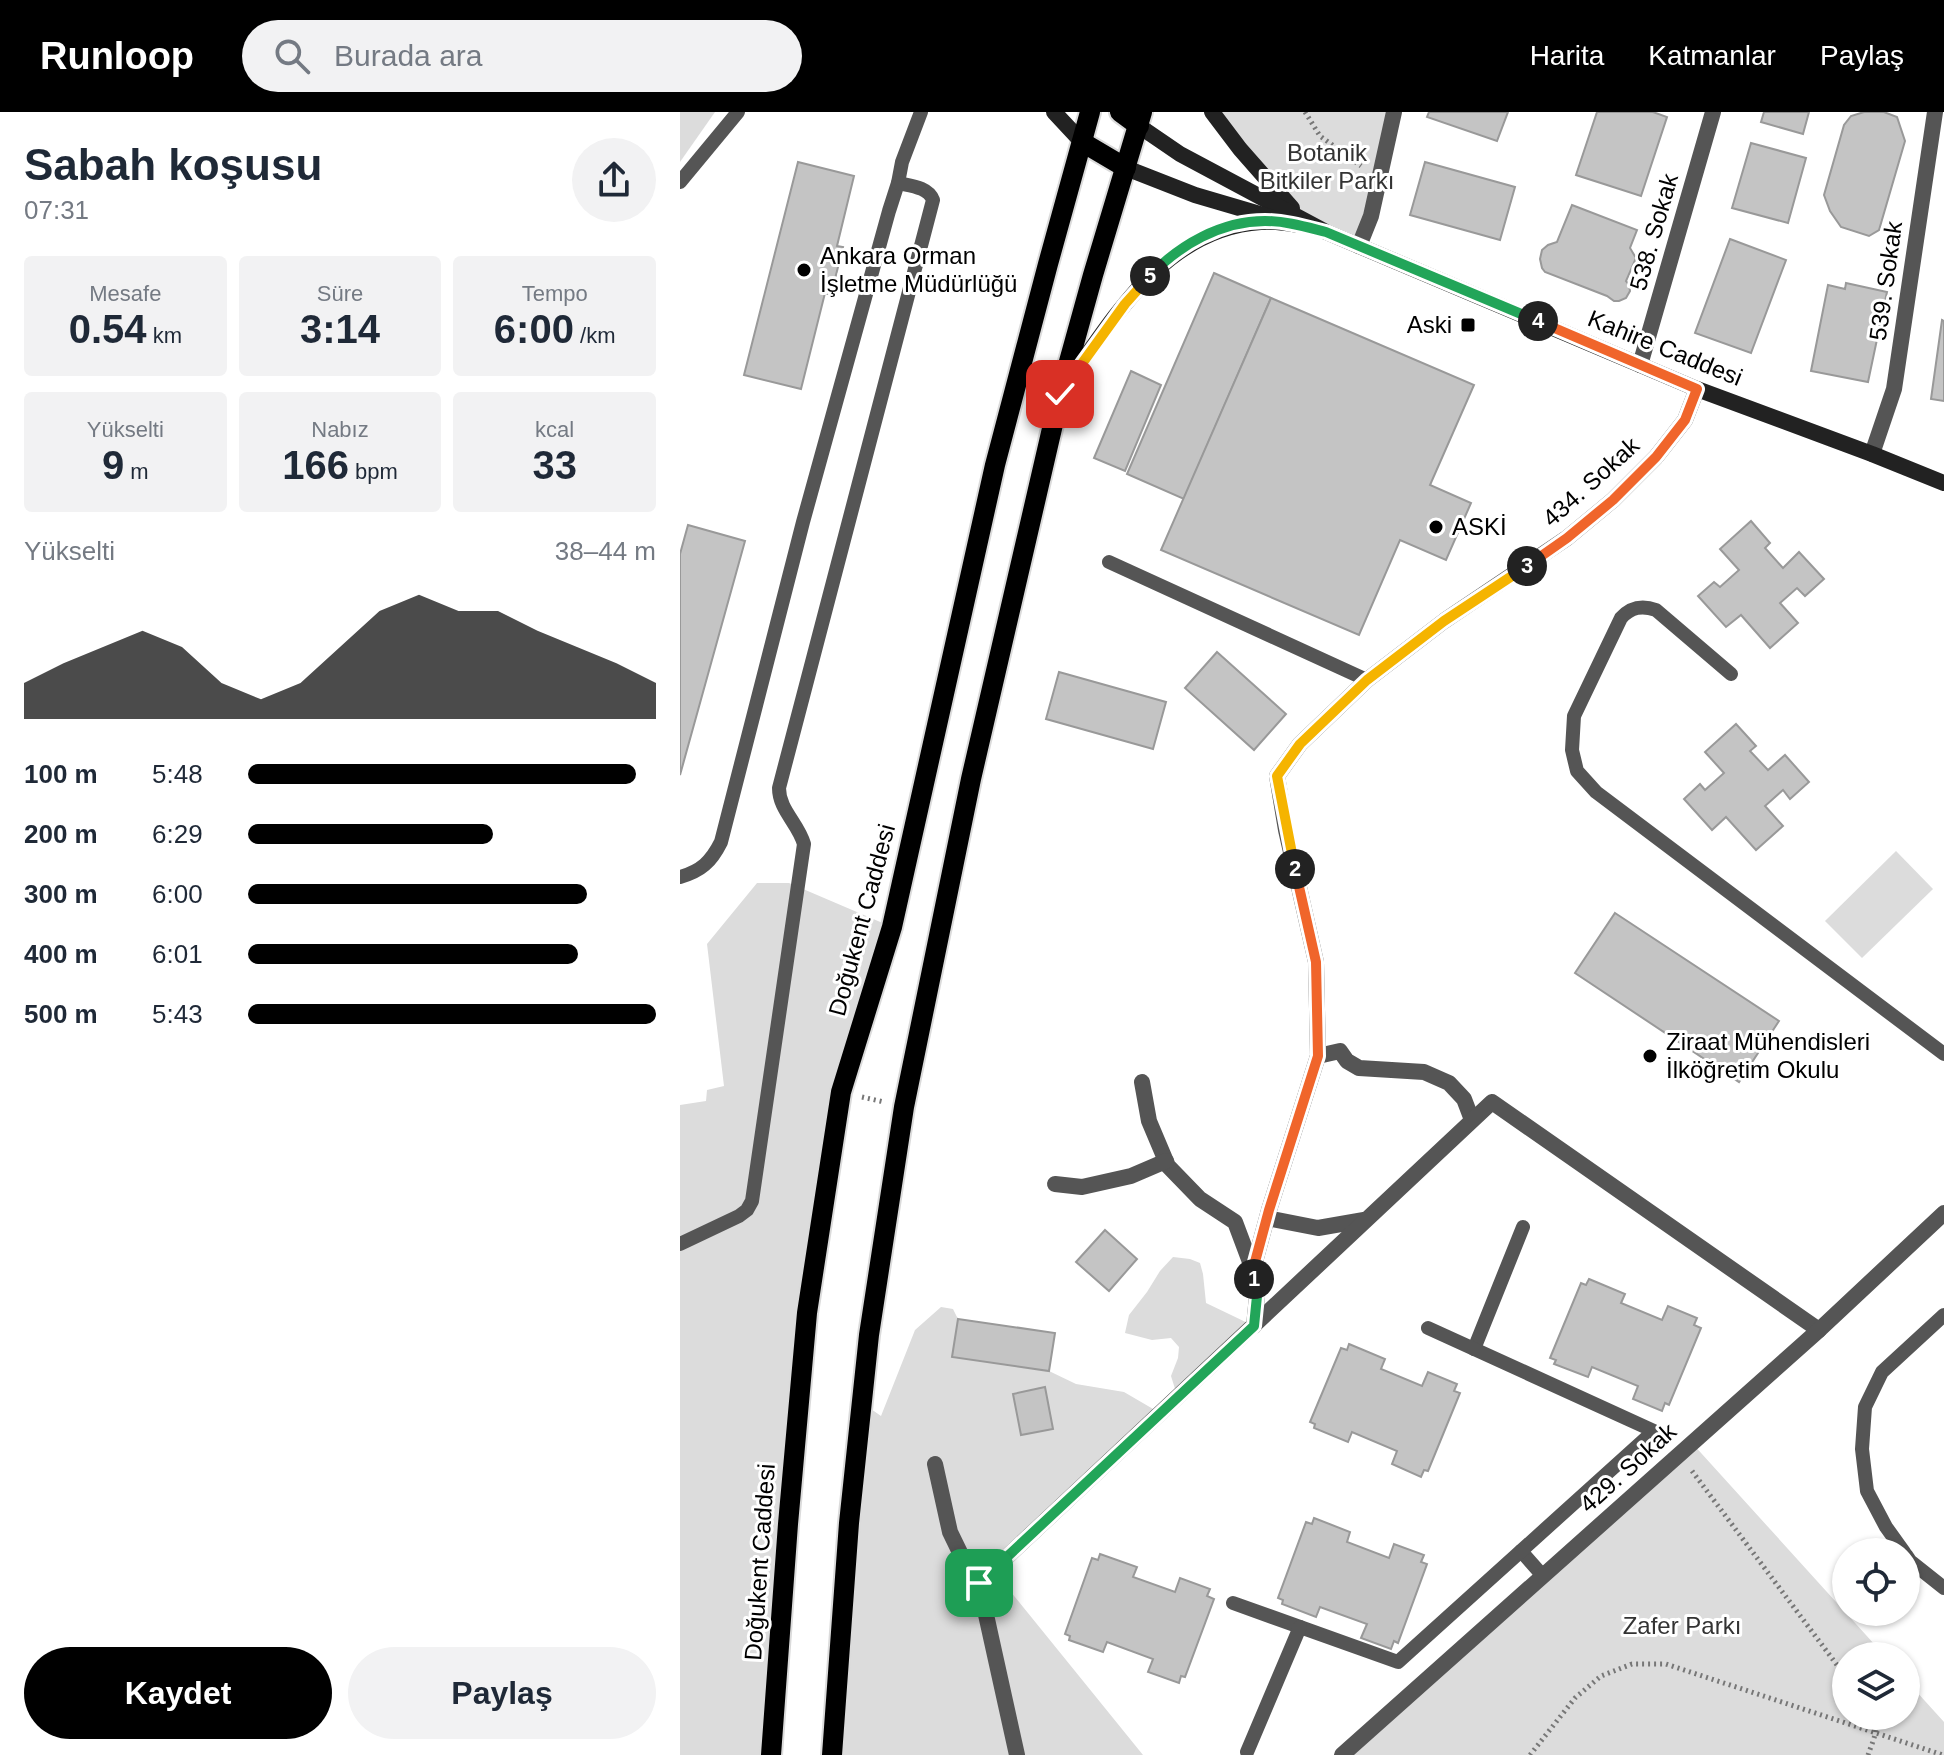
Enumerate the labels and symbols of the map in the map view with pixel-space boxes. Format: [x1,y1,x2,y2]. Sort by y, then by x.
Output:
park label: Botanik Bitkiler Parkı [1260,139,1394,194]
street label: 538. Sokak [1624,169,1683,293]
street label: 539. Sokak [1864,219,1907,342]
place label: Ankara Orman İşletme Müdürlüğü [820,242,1017,297]
pin: 5 [1130,256,1170,296]
marker: Ankara Orman İşletme Müdürlüğü [795,261,813,279]
pin: 4 [1518,301,1558,341]
street label: Kahire Caddesi [1584,304,1746,391]
place label: Aski [1407,311,1452,338]
marker: Aski [1459,316,1477,334]
pin [1026,360,1094,428]
street label: 434. Sokak [1537,431,1645,532]
place label: ASKİ [1452,513,1507,540]
marker: ASKİ [1427,518,1445,536]
pin: 3 [1507,546,1547,586]
street label: Doğukent Caddesi [823,821,900,1019]
pin: 2 [1275,849,1315,889]
place label: Ziraat Mühendisleri İlköğretim Okulu [1666,1028,1870,1083]
marker: Ziraat Mühendisleri İlköğretim Okulu [1641,1047,1659,1065]
pin: 1 [1234,1259,1274,1299]
street label: 429. Sokak [1574,1417,1682,1518]
street label: Doğukent Caddesi [739,1463,780,1661]
pin [945,1549,1013,1617]
park label: Zafer Parkı [1623,1612,1741,1639]

